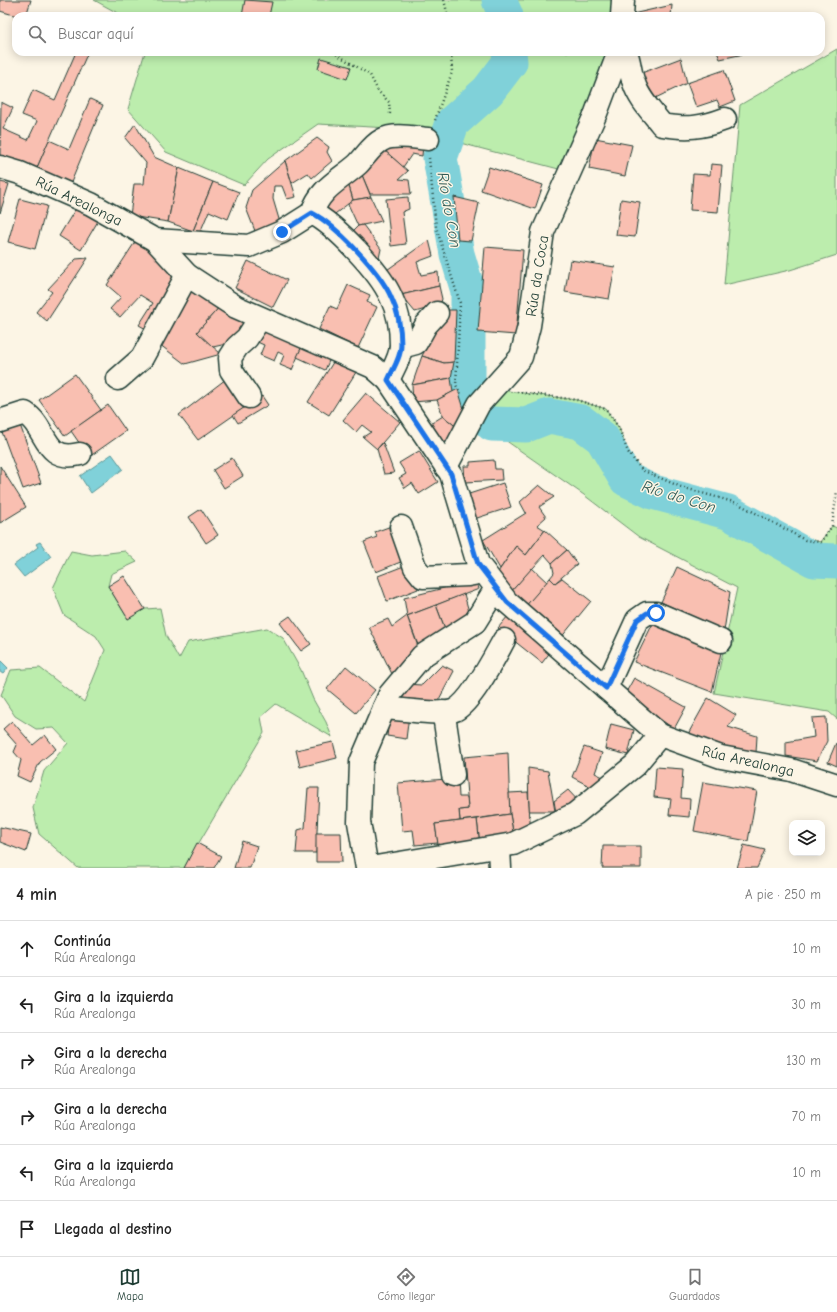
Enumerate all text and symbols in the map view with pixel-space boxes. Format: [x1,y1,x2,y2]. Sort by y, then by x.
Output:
search box [12,12,825,56]
icon: search [26,23,48,45]
text: Buscar aquí [58,25,134,43]
water label: Río do Con [434,171,465,249]
street label: Rúa Arealonga [33,172,125,230]
route end [273,223,291,241]
street label: Rúa da Coca [522,234,552,318]
water label: Río do Con [640,477,718,517]
route start [647,604,665,622]
street label: Rúa Arealonga [700,742,796,780]
map controls [789,820,825,856]
button: layers [789,820,825,856]
text: 4 min [16,885,57,904]
text: A pie · 250 m [745,887,821,902]
text: Continúa [54,932,111,950]
icon: ahead [16,938,38,960]
text: 10 m [793,941,821,956]
text: Rúa Arealonga [54,950,136,965]
text: Gira a la izquierda [54,988,174,1006]
icon: left [16,994,38,1016]
text: 30 m [791,997,821,1012]
text: Rúa Arealonga [54,1006,136,1021]
text: Gira a la derecha [54,1044,167,1062]
icon: right [16,1050,38,1072]
text: 130 m [786,1053,821,1068]
text: Rúa Arealonga [54,1062,136,1077]
text: Gira a la derecha [54,1100,167,1118]
icon: right [16,1106,38,1128]
text: 70 m [792,1109,821,1124]
text: Rúa Arealonga [54,1118,136,1133]
text: Gira a la izquierda [54,1156,174,1174]
icon: left [16,1162,38,1184]
text: 10 m [793,1165,821,1180]
text: Rúa Arealonga [54,1174,136,1189]
icon: arrive [16,1218,38,1240]
text: Llegada al destino [54,1220,172,1238]
tab: Mapa [117,1266,143,1303]
tab: Cómo llegar [378,1266,435,1303]
tab: Guardados [669,1266,720,1303]

